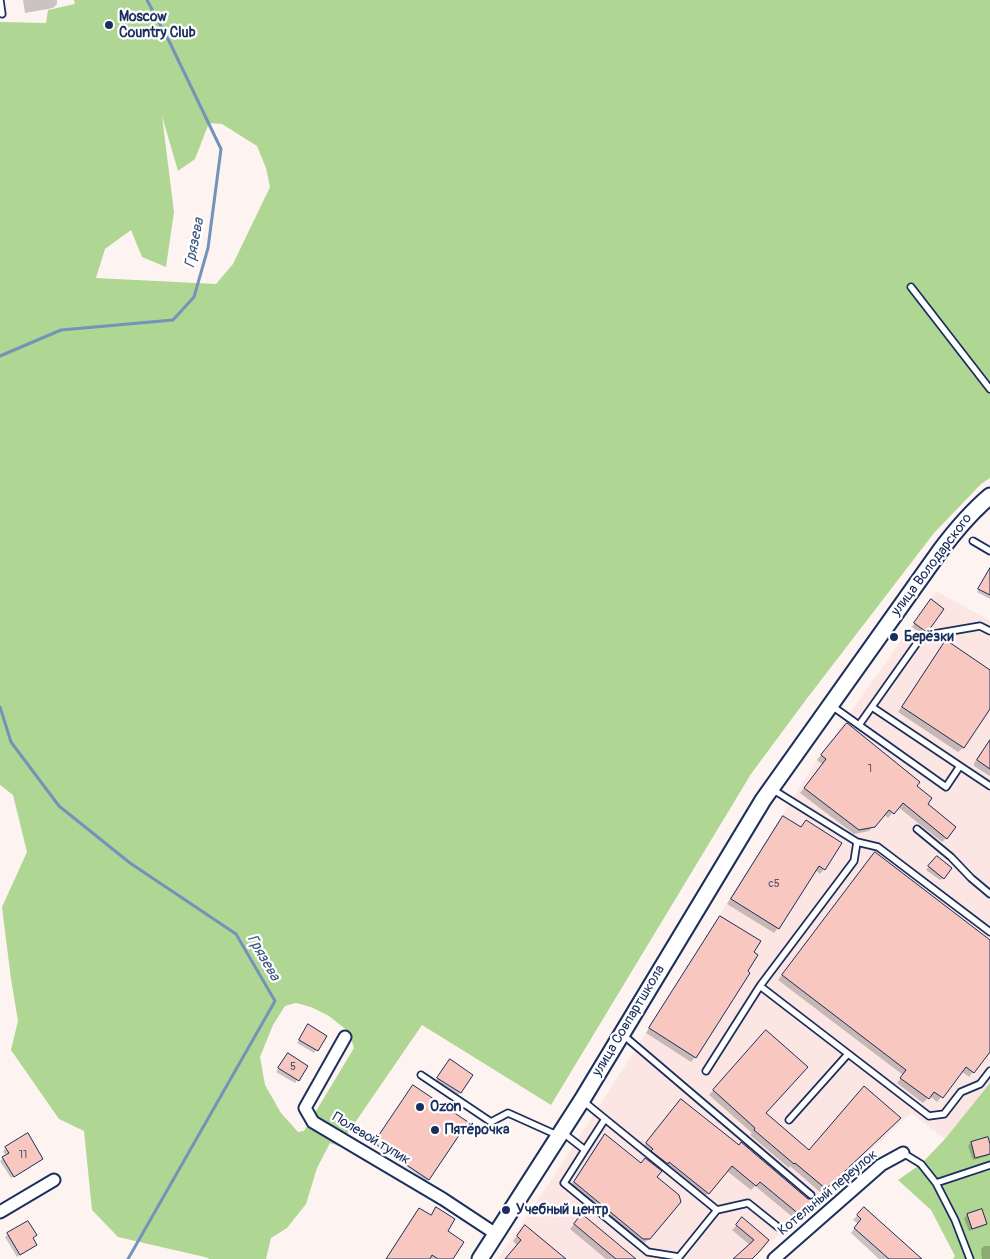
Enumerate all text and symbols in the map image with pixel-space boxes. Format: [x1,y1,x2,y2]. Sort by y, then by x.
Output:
place label: Moscow Country Club [119,9,196,41]
marker: Moscow Country Club [103,19,115,31]
water label: Грязева [181,217,209,269]
street label: улица Володарского [888,510,976,620]
place label: Берёзки [904,629,954,645]
marker: Берёзки [888,631,900,643]
house number: 1 [868,762,872,776]
house number: с5 [768,877,780,891]
water label: Грязева [243,932,283,984]
street label: улица Совпартшкола [589,962,669,1080]
house number: 5 [290,1060,296,1074]
place label: Ozon [430,1099,461,1115]
marker: Ozon [414,1101,426,1113]
street label: Полевой тупик [329,1109,413,1169]
place label: Пятёрочка [445,1122,509,1138]
marker: Пятёрочка [429,1124,441,1136]
street label: Котельный переулок [775,1147,881,1239]
house number: 11 [19,1148,27,1162]
place label: Учебный центр [516,1202,608,1218]
marker: Учебный центр [500,1204,512,1216]

